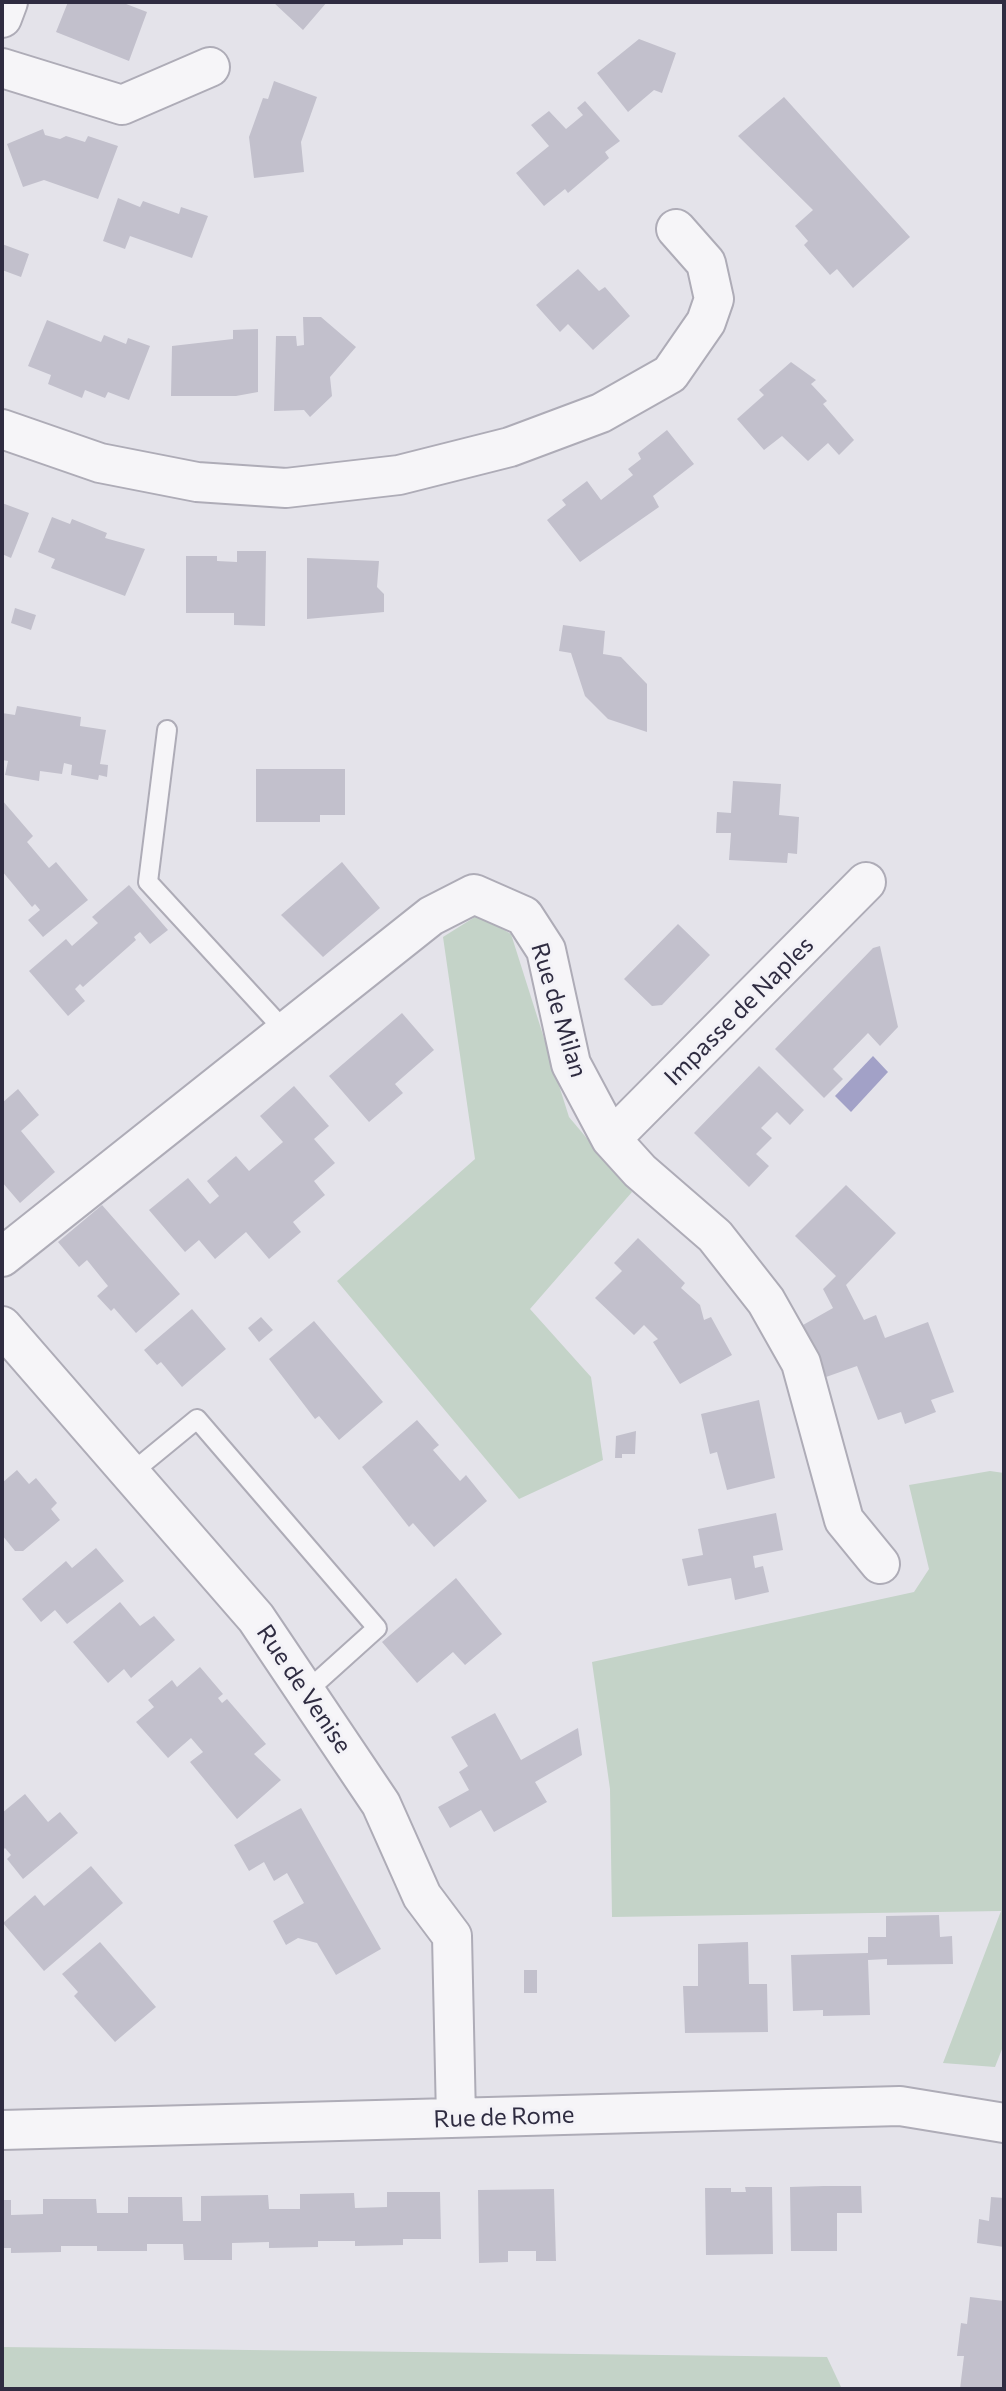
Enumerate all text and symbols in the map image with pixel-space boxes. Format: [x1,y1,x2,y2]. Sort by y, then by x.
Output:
street label: Impasse de Naples [658,930,820,1092]
street label: Rue de Milan [525,939,593,1081]
street label: Rue de Venise [250,1619,358,1759]
street label: Rue de Rome [433,2100,575,2134]

